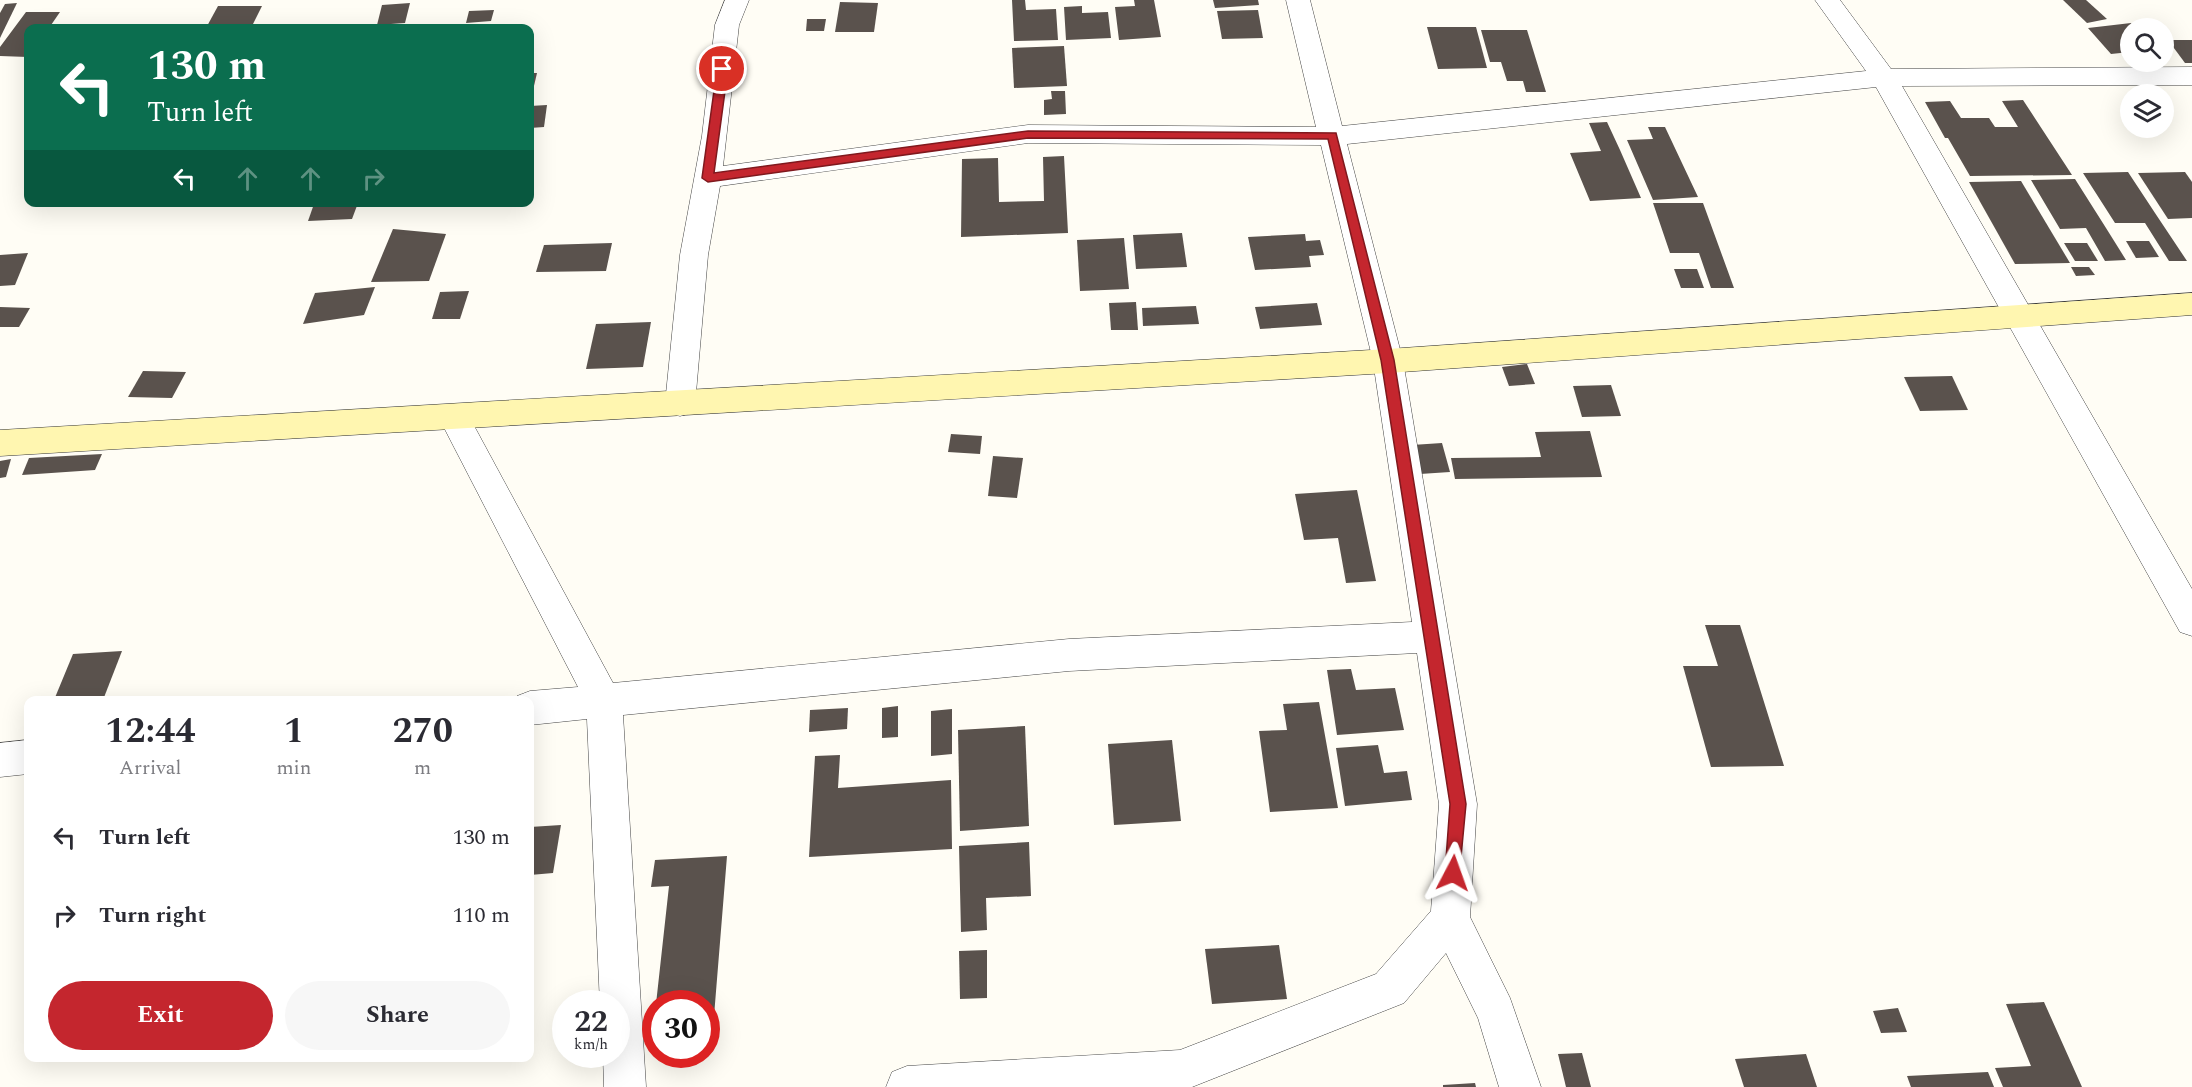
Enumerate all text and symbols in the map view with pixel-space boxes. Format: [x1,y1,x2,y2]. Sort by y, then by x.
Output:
map controls [2120,18,2174,138]
button: search [2120,18,2174,72]
text: 130 m [147,35,266,98]
pin [696,43,747,94]
icon: left [48,48,126,126]
icon: arrive [705,52,738,85]
button: layers [2120,84,2174,138]
text: Turn left [147,92,253,134]
icon: left [168,162,201,195]
icon: ahead [231,162,264,195]
icon: ahead [294,162,327,195]
icon: right [357,162,390,195]
text: 12:44 [105,704,195,759]
text: 1 [284,704,304,759]
text: 270 [392,704,453,759]
text: Arrival [119,753,181,783]
text: min [276,753,311,783]
text: m [414,753,431,783]
icon: left [48,821,81,854]
text: Turn left [99,821,191,854]
text: 130 m [453,821,510,854]
position arrow [1421,841,1485,905]
icon: right [48,899,81,932]
text: Turn right [99,899,206,932]
text: 110 m [453,899,510,932]
button: Exit [48,981,273,1050]
button: Share [285,981,510,1050]
speed limit sign: 30 [642,990,720,1068]
text: 22 [574,999,608,1045]
text: km/h [574,1033,608,1056]

